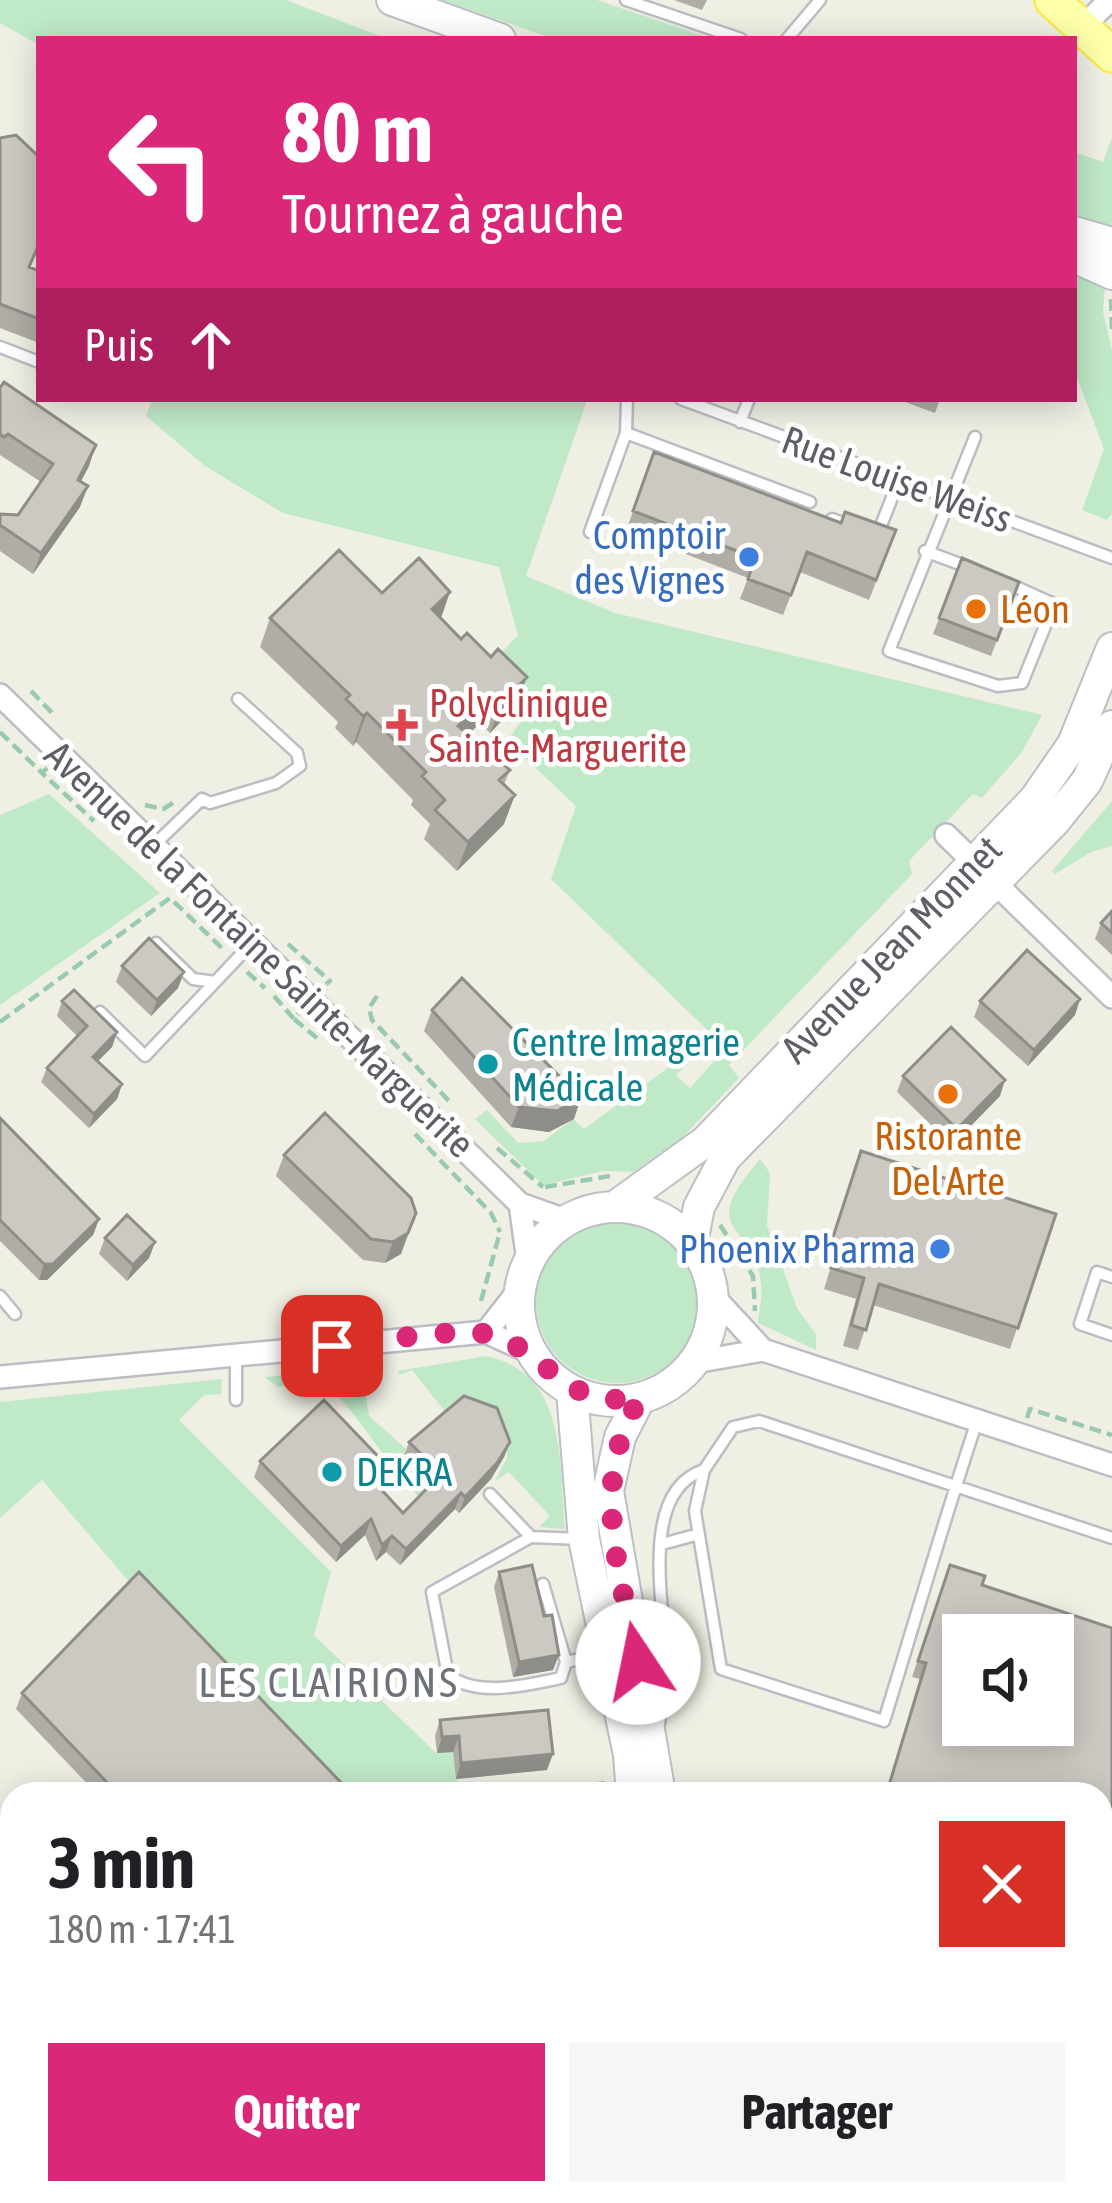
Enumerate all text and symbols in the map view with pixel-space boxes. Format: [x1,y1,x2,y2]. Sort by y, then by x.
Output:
icon: left [84,84,240,240]
text: 80 m [282,84,433,180]
text: Tournez à gauche [282,183,624,244]
icon: ahead [178,312,244,378]
text: Puis [84,319,154,371]
street label: Rue Louise Weiss [776,417,1018,541]
place label: Comptoir des Vignes [574,513,725,602]
marker: Comptoir des Vignes [736,544,762,570]
place label: Léon [1000,587,1070,631]
marker: Léon [963,596,989,622]
place label: Polyclinique Sainte-Marguerite [429,681,687,770]
marker: Polyclinique Sainte-Marguerite [386,709,418,741]
street label: Avenue de la Fontaine Sainte-Marguerite [37,732,483,1166]
street label: Avenue Jean Monnet [772,827,1010,1071]
place label: Centre Imagerie Médicale [512,1020,740,1109]
marker: Centre Imagerie Médicale [475,1051,501,1077]
marker: Ristorante Del Arte [935,1081,961,1107]
place label: Ristorante Del Arte [874,1114,1022,1203]
place label: Phoenix Pharma [679,1227,916,1271]
marker: Phoenix Pharma [927,1236,953,1262]
pin [281,1295,383,1397]
icon: arrive [299,1313,365,1379]
place label: DEKRA [356,1450,452,1494]
marker: DEKRA [319,1459,345,1485]
position arrow [575,1599,701,1725]
map controls [942,1614,1074,1746]
button: sound [942,1614,1074,1746]
district label: LES CLAIRIONS [198,1658,460,1706]
text: 3 min [48,1821,195,1903]
button: close [939,1821,1065,1947]
text: 180 m · 17:41 [48,1907,236,1951]
button: Quitter [48,2043,545,2181]
button: Partager [569,2043,1065,2181]

